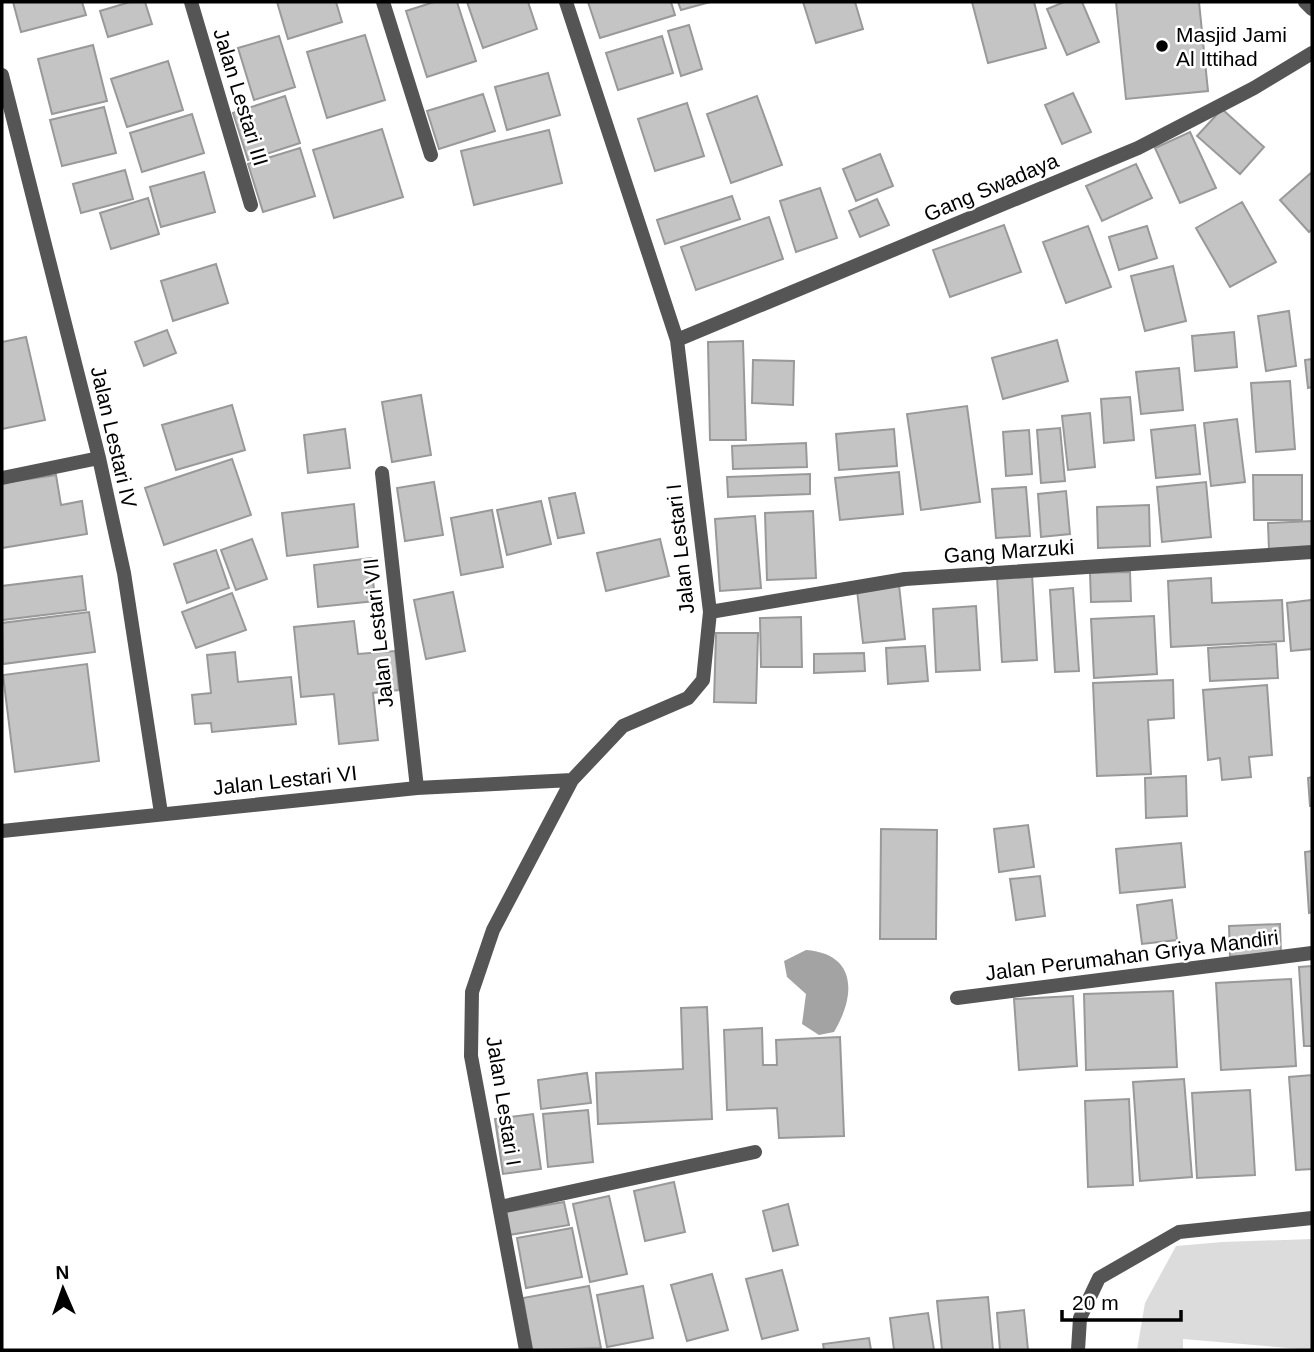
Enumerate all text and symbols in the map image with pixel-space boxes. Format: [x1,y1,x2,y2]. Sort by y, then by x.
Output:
place label: Masjid Jami Al Ittihad [1176,23,1287,70]
street label: Jalan Lestari III [209,26,273,168]
marker: Masjid Jami Al Ittihad [1154,38,1170,54]
street label: Gang Swadaya [920,148,1062,226]
street label: Jalan Lestari IV [87,364,141,510]
street label: Jalan Lestari I [662,483,698,615]
street label: Gang Marzuki [943,535,1075,567]
street label: Jalan Lestari VII [359,557,397,709]
street label: Jalan Lestari VI [212,761,358,799]
street label: Jalan Perumahan Griya Mandiri [984,926,1280,984]
street label: Jalan Lestari I [482,1035,526,1167]
north arrow [28,1254,98,1324]
text: N [55,1262,70,1283]
scale bar [1062,1278,1181,1322]
text: 20 m [1072,1291,1119,1314]

